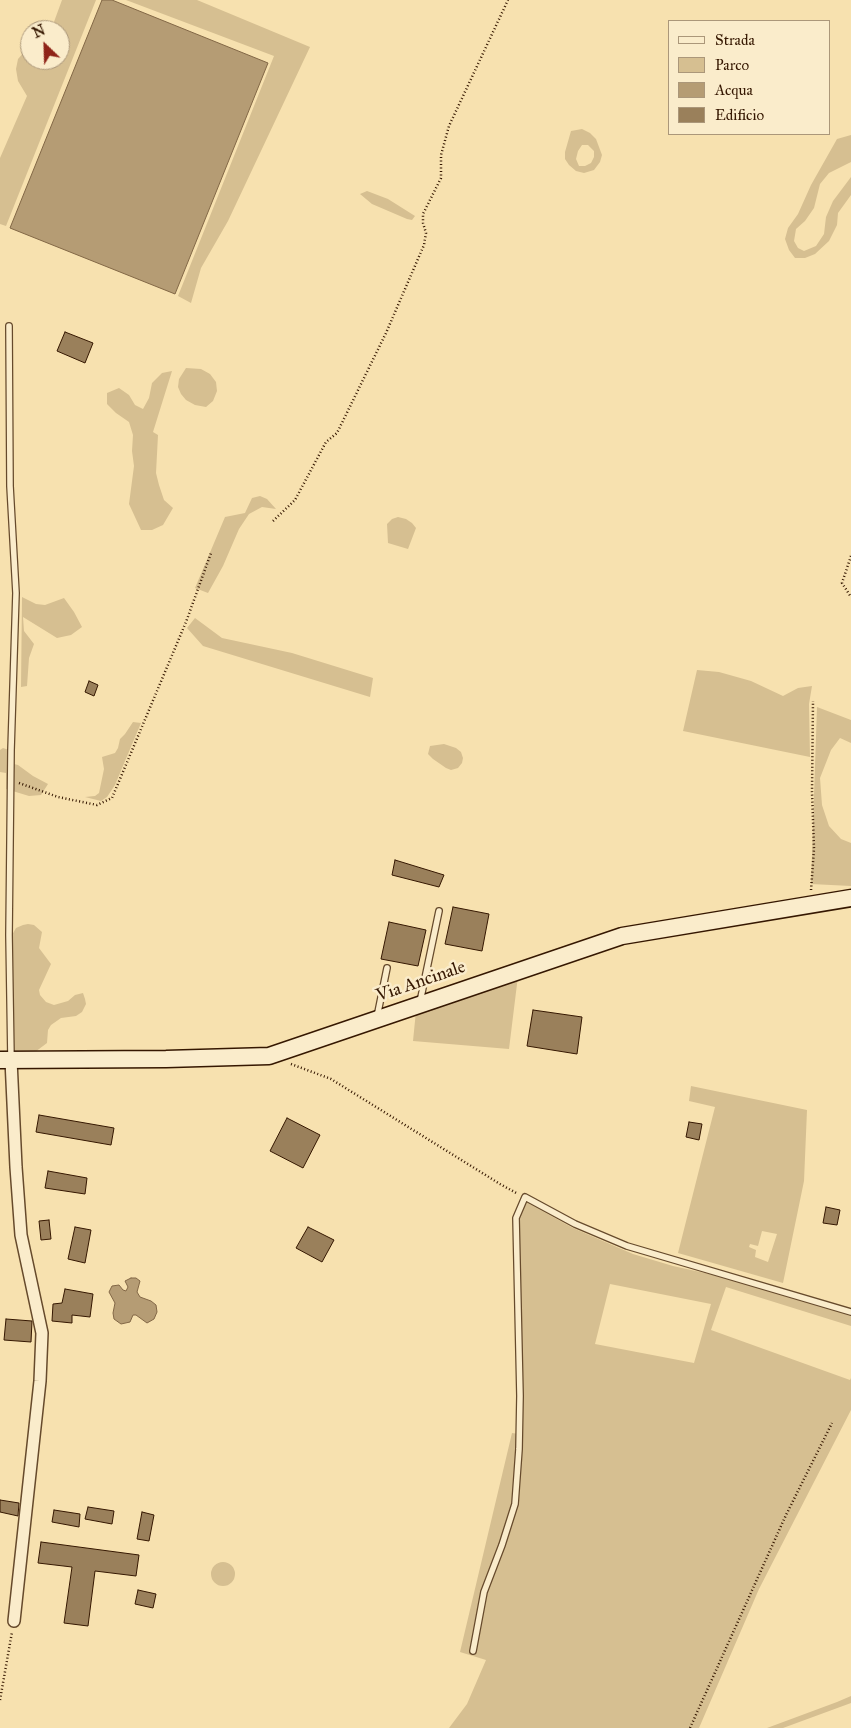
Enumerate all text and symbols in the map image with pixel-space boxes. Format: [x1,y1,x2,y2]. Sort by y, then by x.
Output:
north arrow [20,20,70,70]
legend [668,20,831,135]
text: N [30,22,48,42]
text: Strada [715,31,755,49]
text: Parco [715,56,749,74]
text: Acqua [715,81,753,99]
text: Edificio [715,106,764,124]
street label: Via Ancinale [374,957,468,1007]

